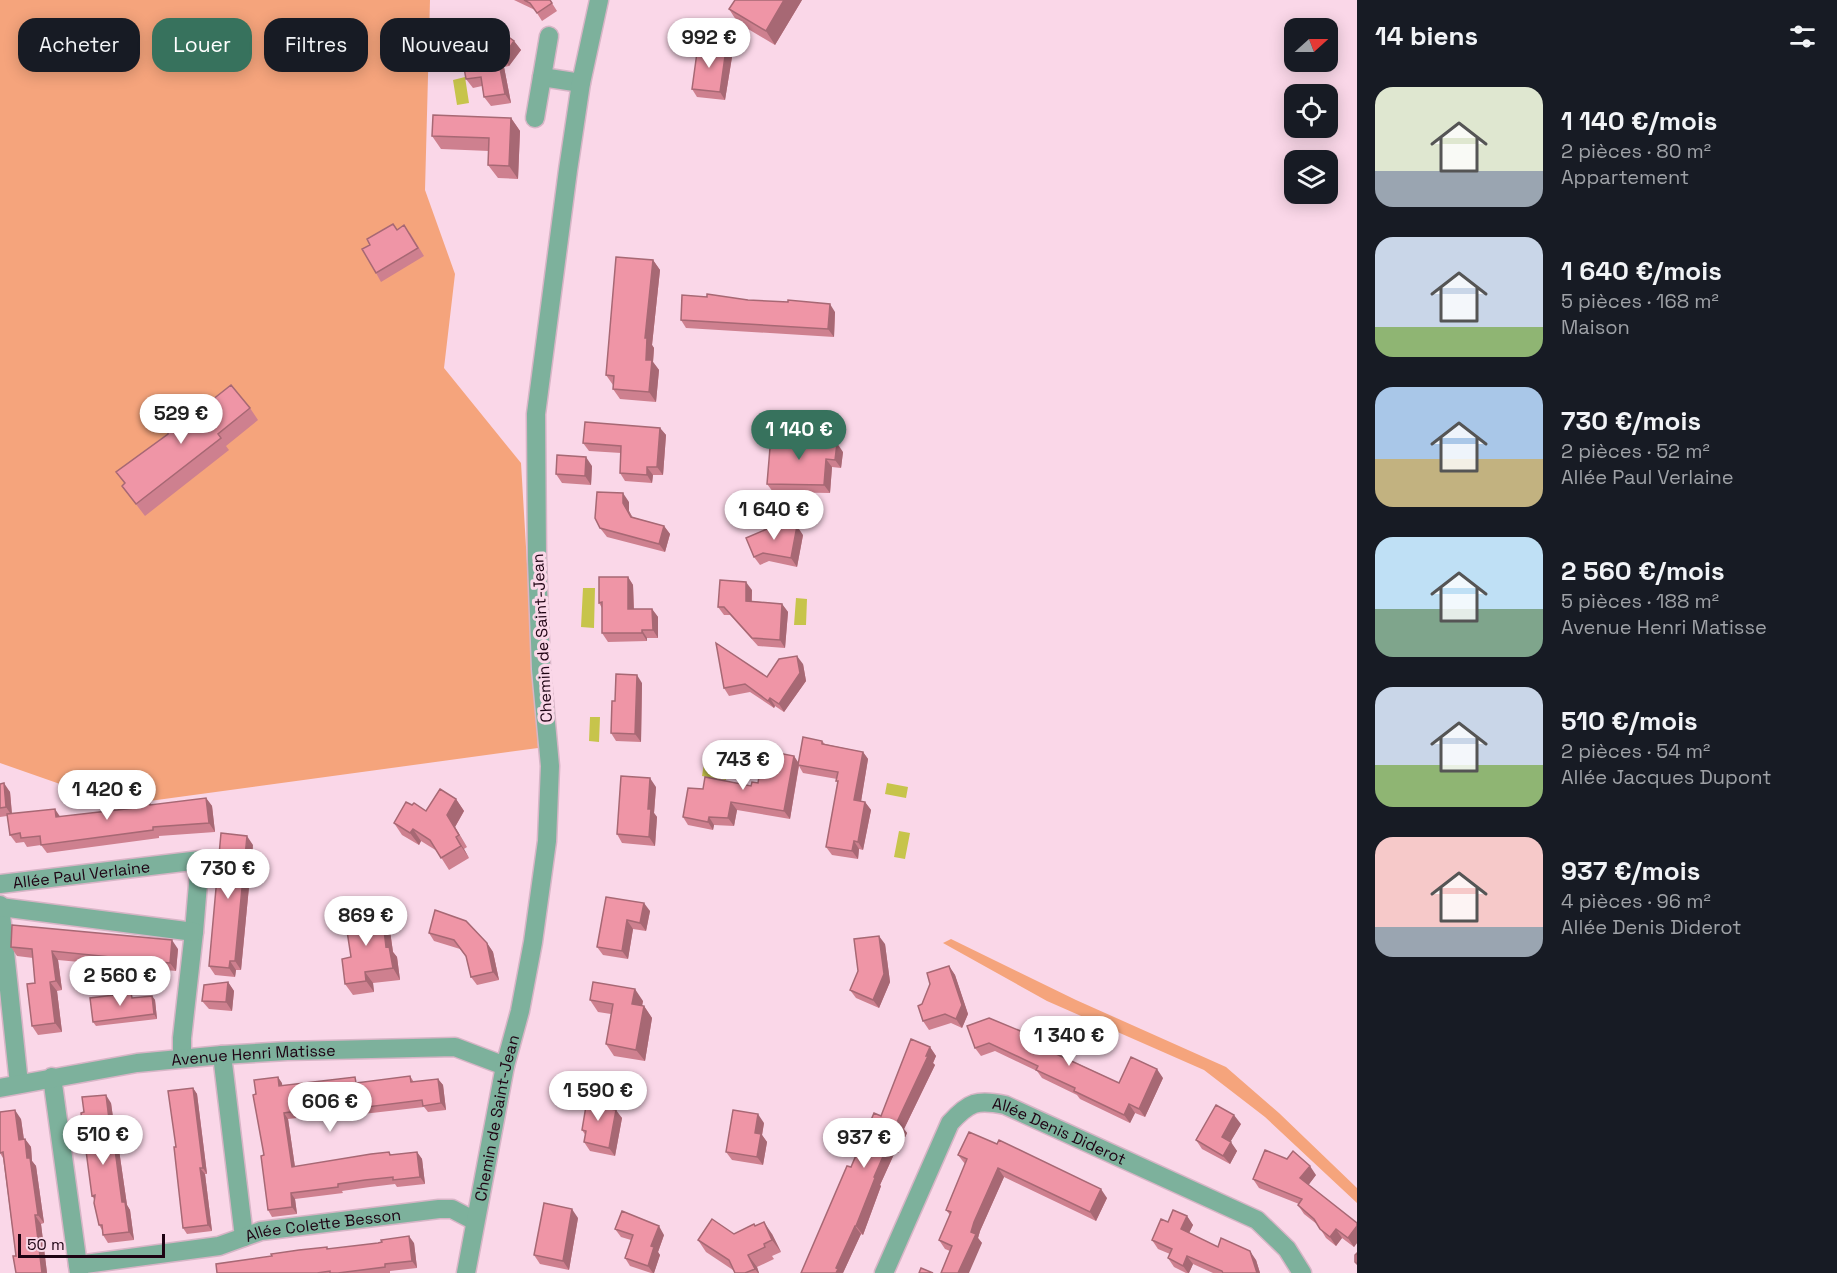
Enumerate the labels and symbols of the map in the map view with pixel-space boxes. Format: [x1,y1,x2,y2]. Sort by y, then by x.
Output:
pin: 992 € [667,18,751,69]
north arrow [1284,18,1338,72]
pin: 529 € [139,394,223,445]
pin: 1 140 € [744,410,854,461]
pin: 1 640 € [719,490,829,541]
street label: Chemin de Saint-Jean [527,553,557,723]
pin: 743 € [701,740,785,791]
pin: 1 420 € [52,770,162,821]
pin: 730 € [186,849,270,900]
street label: Allée Paul Verlaine [12,856,151,893]
pin: 869 € [324,896,408,947]
pin: 2 560 € [65,956,175,1007]
pin: 1 340 € [1014,1016,1124,1067]
street label: Chemin de Saint-Jean [469,1032,524,1203]
street label: Avenue Henri Matisse [170,1039,336,1070]
pin: 1 590 € [543,1071,653,1122]
pin: 606 € [288,1082,372,1133]
street label: Allée Denis Diderot [991,1092,1129,1169]
pin: 510 € [61,1115,145,1166]
pin: 937 € [822,1118,906,1169]
street label: Allée Colette Besson [242,1203,402,1246]
scale bar [18,1231,165,1258]

